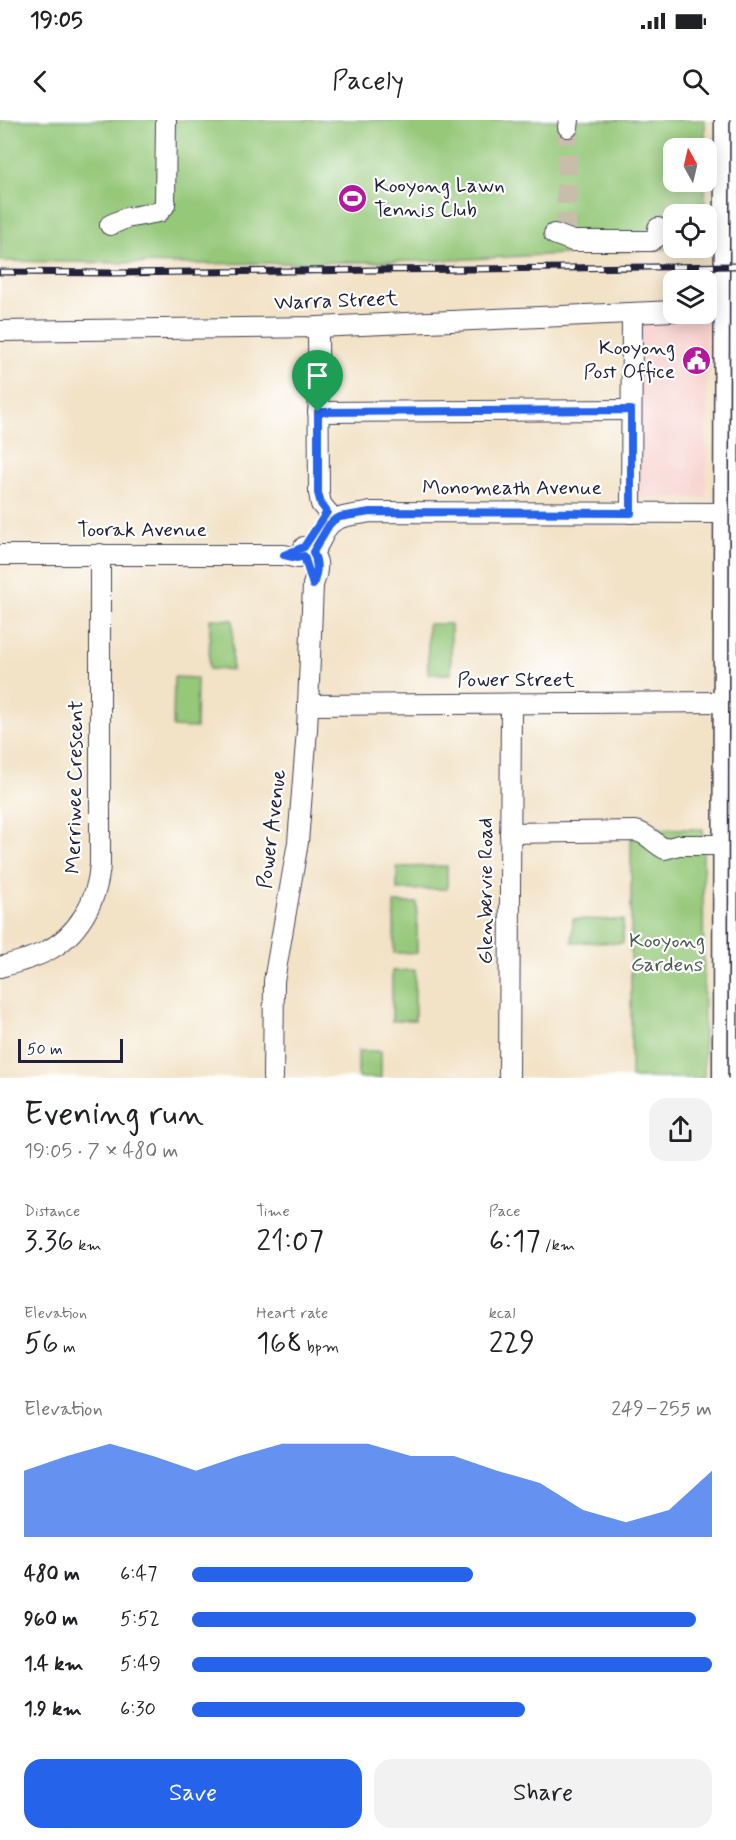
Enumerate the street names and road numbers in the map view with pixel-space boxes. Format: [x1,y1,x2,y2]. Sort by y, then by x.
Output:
street label: Warra Street [274,285,399,317]
street label: Monomeath Avenue [422,474,602,502]
street label: Toorak Avenue [77,516,207,544]
street label: Power Street [457,666,576,694]
street label: Merriwee Crescent [59,700,91,874]
street label: Power Avenue [251,768,293,890]
street label: Glenbervie Road [472,818,500,964]

